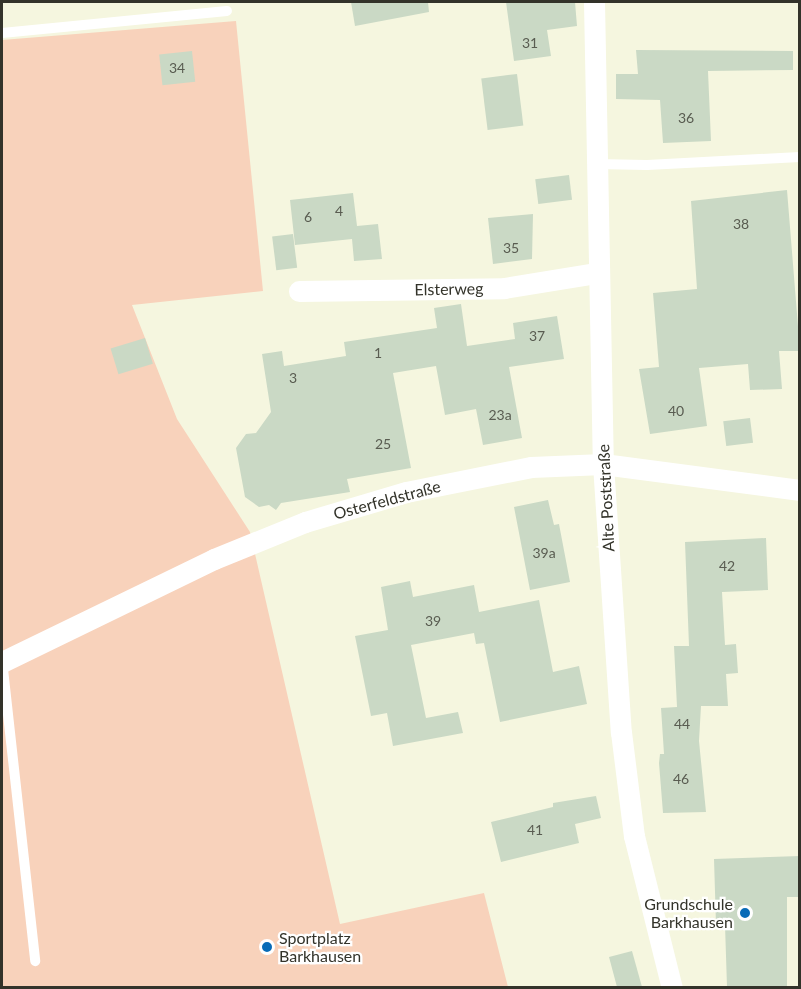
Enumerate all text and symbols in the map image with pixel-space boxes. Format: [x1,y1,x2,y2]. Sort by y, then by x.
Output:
house number: 31 [522,35,538,51]
house number: 34 [169,60,185,76]
house number: 36 [678,110,694,126]
house number: 4 [335,203,343,219]
house number: 6 [304,209,312,225]
house number: 38 [733,216,749,232]
house number: 35 [503,240,519,256]
street label: Elsterweg [414,279,484,299]
house number: 37 [529,328,545,344]
house number: 1 [374,345,382,361]
house number: 3 [289,370,297,386]
house number: 40 [668,403,684,419]
house number: 23a [488,407,512,423]
house number: 25 [375,436,391,452]
street label: Alte Poststraße [594,444,618,552]
street label: Osterfeldstraße [331,476,443,524]
house number: 39a [532,545,556,561]
house number: 42 [719,558,735,574]
house number: 39 [425,613,441,629]
house number: 44 [674,716,690,732]
house number: 46 [673,771,689,787]
house number: 41 [527,822,543,838]
place label: Grundschule Barkhausen [644,894,733,932]
marker: Grundschule Barkhausen [738,906,752,920]
place label: Sportplatz Barkhausen [279,928,361,966]
marker: Sportplatz Barkhausen [260,940,274,954]

